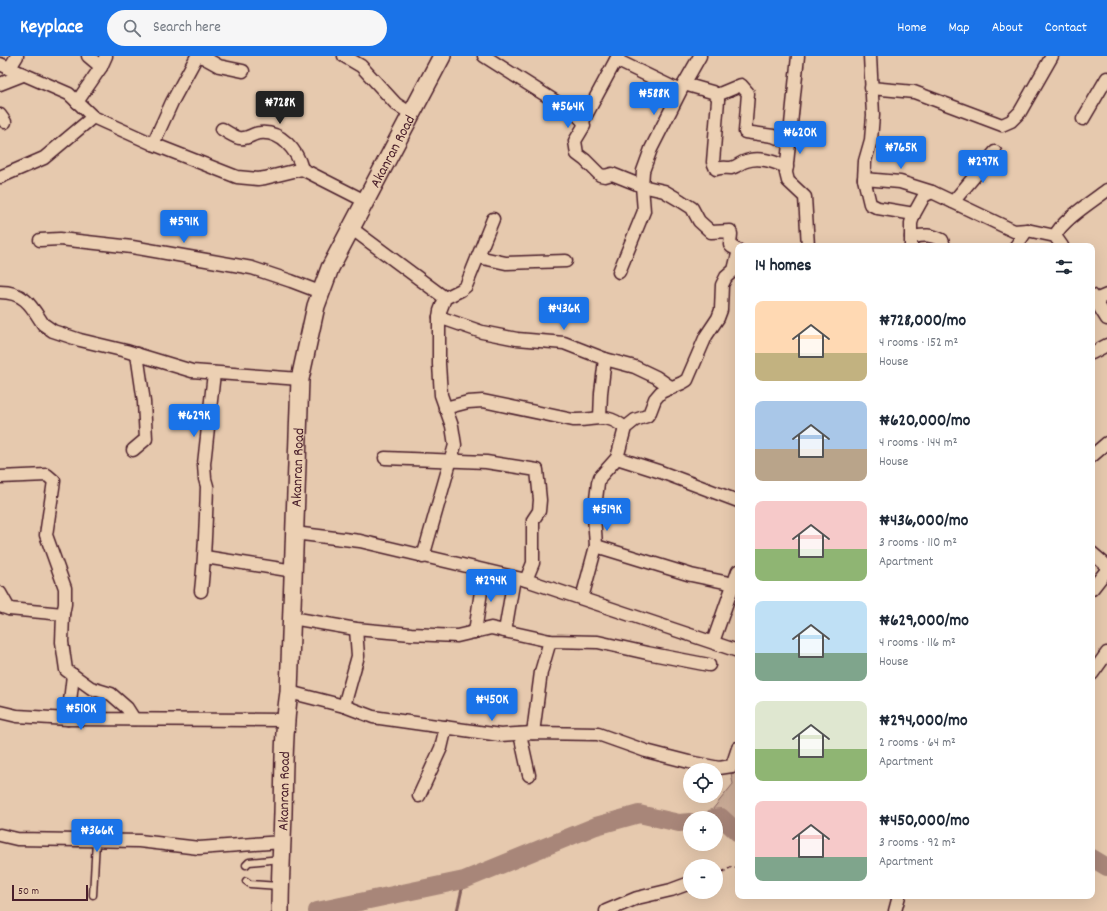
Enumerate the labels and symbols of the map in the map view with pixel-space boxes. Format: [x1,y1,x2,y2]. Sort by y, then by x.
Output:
pin: ₦588K [626,82,682,116]
pin: ₦728K [252,91,308,125]
pin: ₦564K [540,95,596,129]
street label: Akanran Road [365,112,422,192]
pin: ₦620K [772,121,828,155]
pin: ₦765K [873,136,929,170]
pin: ₦297K [955,150,1011,184]
pin: ₦591K [156,210,212,244]
pin: ₦436K [536,297,592,331]
pin: ₦629K [166,404,222,438]
street label: Akanran Road [287,427,311,508]
pin: ₦519K [579,498,635,532]
pin: ₦294K [463,569,519,603]
pin: ₦450K [464,688,520,722]
pin: ₦510K [53,697,109,731]
street label: Akanran Road [273,751,297,831]
pin: ₦366K [69,819,125,853]
scale bar [12,883,88,902]

